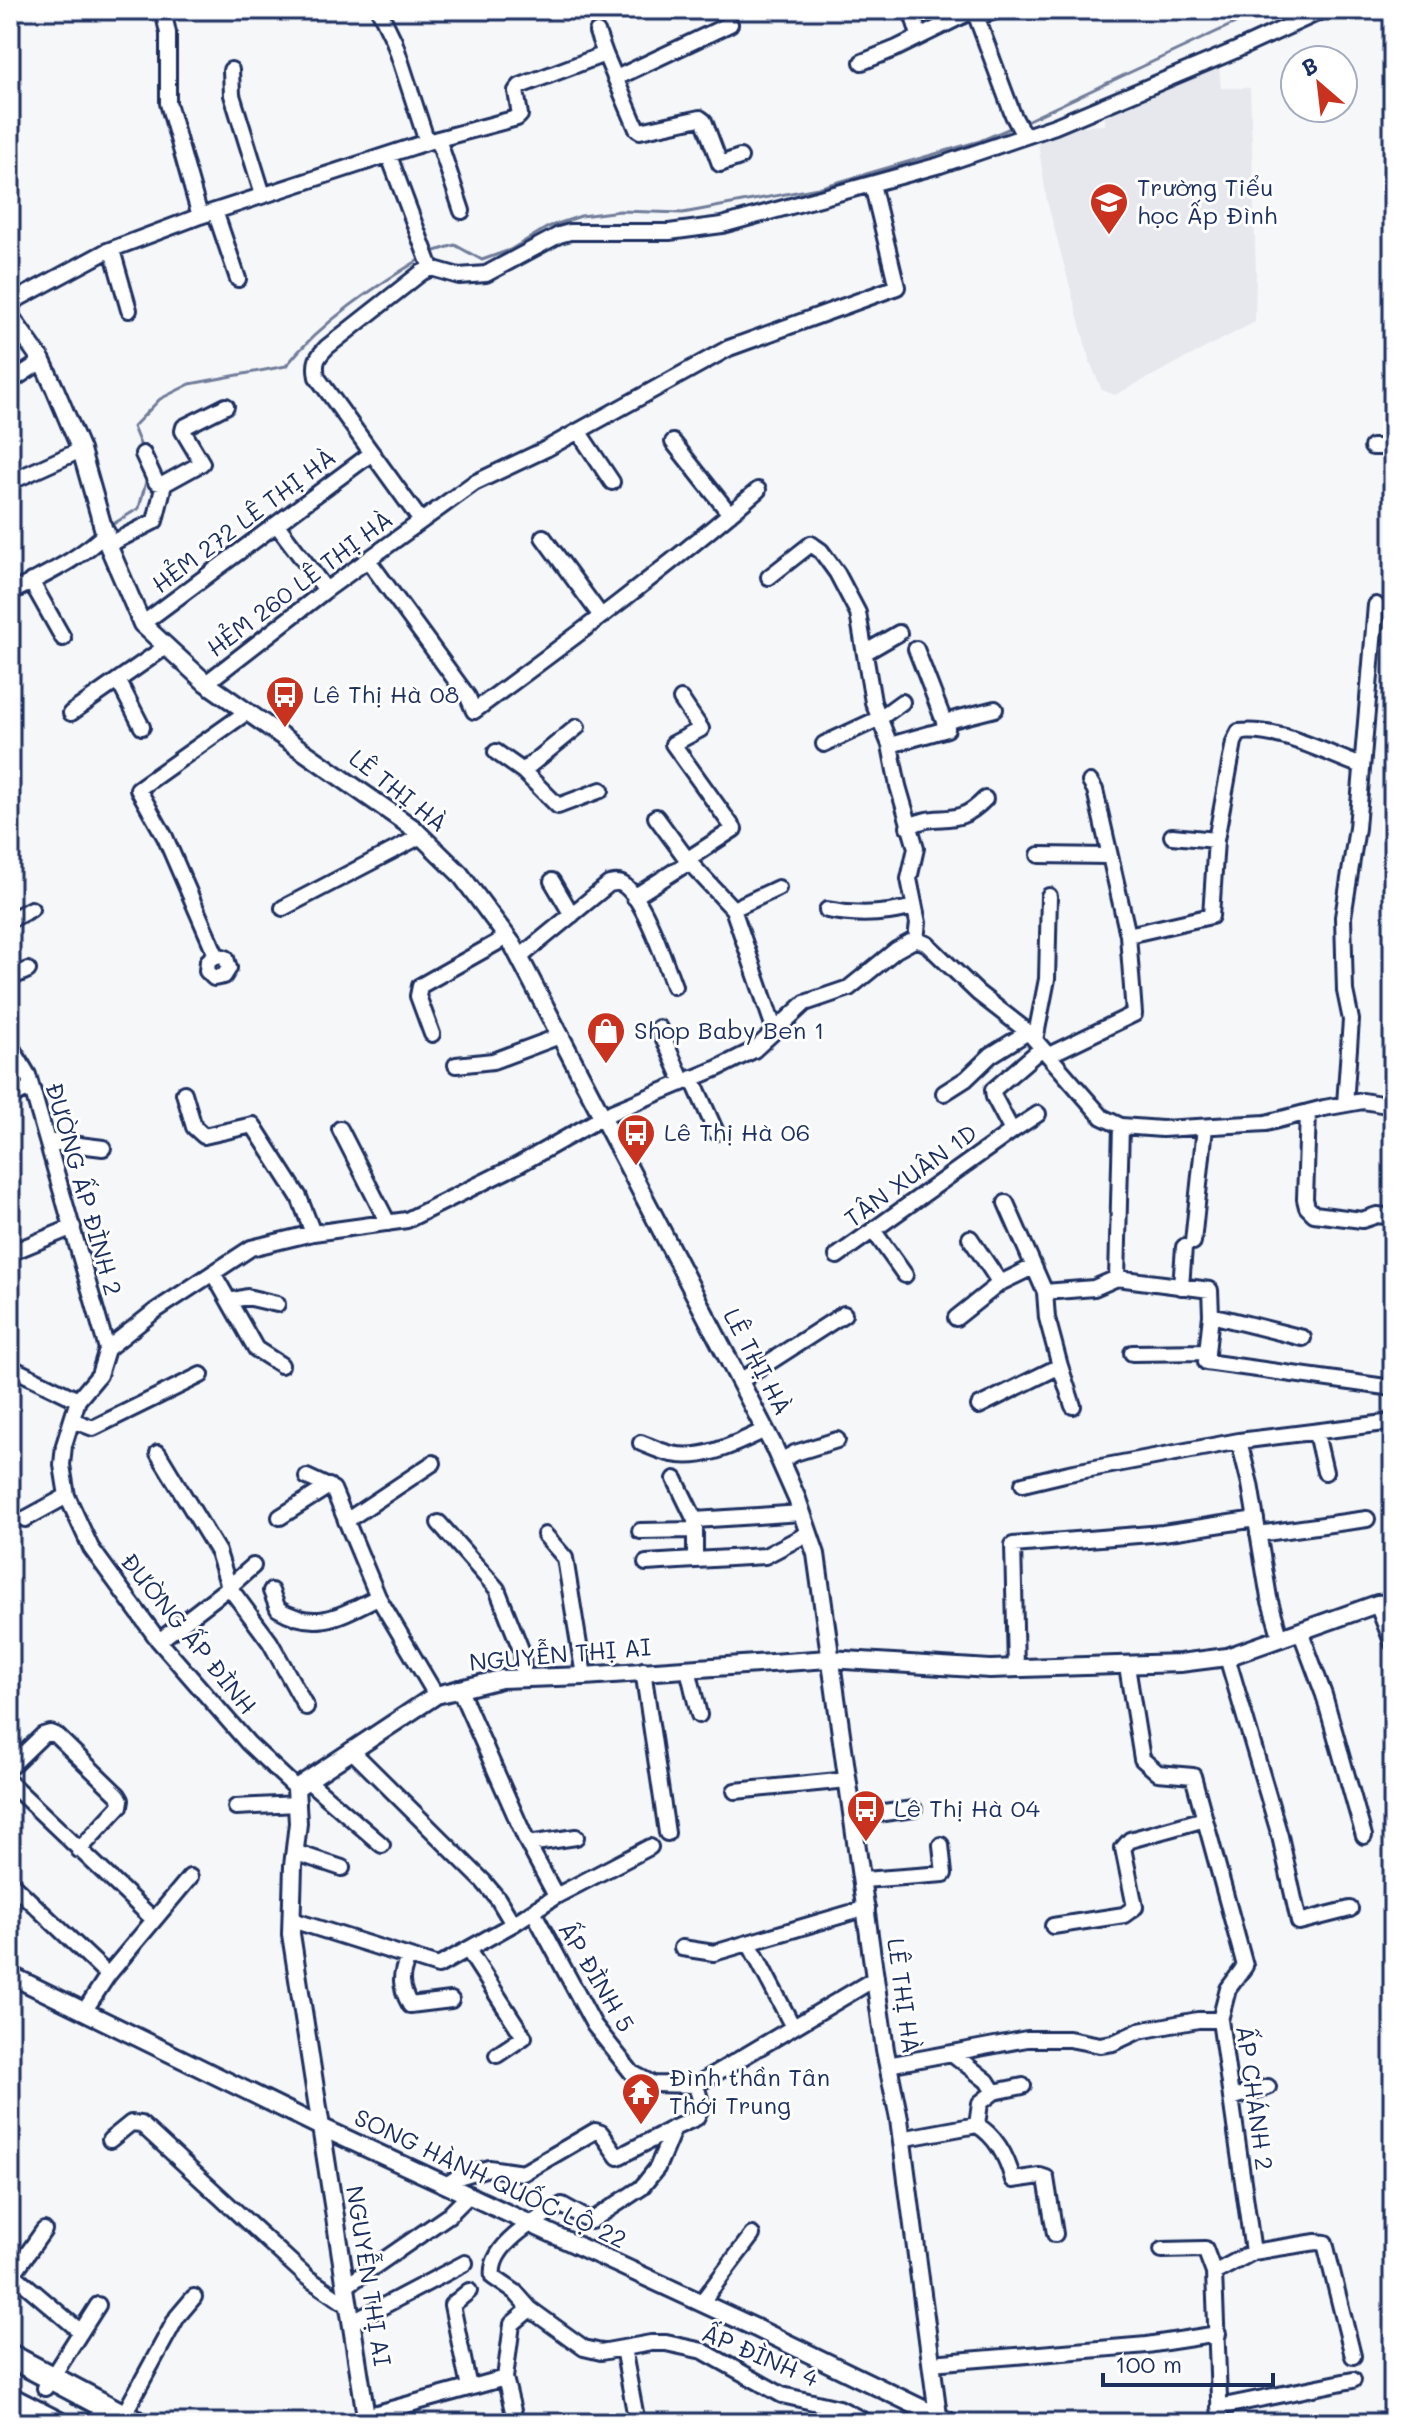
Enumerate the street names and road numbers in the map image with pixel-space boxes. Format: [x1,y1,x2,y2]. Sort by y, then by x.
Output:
street label: HẺM 272 LÊ THỊ HÀ [145,441,341,599]
street label: HẺM 260 LÊ THỊ HÀ [200,503,398,663]
street label: LÊ THỊ HÀ [343,742,454,838]
street label: ĐƯỜNG ẤP ĐÌNH 2 [39,1078,130,1299]
street label: TÂN XUÂN 1D [838,1116,983,1233]
street label: LÊ THỊ HÀ [717,1303,799,1420]
street label: ĐƯỜNG ẤP ĐÌNH [114,1546,264,1720]
street label: NGUYỄN THỊ AI [468,1630,652,1677]
street label: ẤP ĐÌNH 5 [552,1915,642,2037]
street label: LÊ THỊ HÀ [881,1936,928,2056]
street label: ẤP CHÁNH 2 [1230,2023,1281,2172]
street label: SONG HÀNH QUỐC LỘ 22 [350,2101,632,2254]
street label: NGUYỄN THỊ AI [340,2183,399,2368]
street label: ẤP ĐÌNH 4 [698,2316,823,2393]

